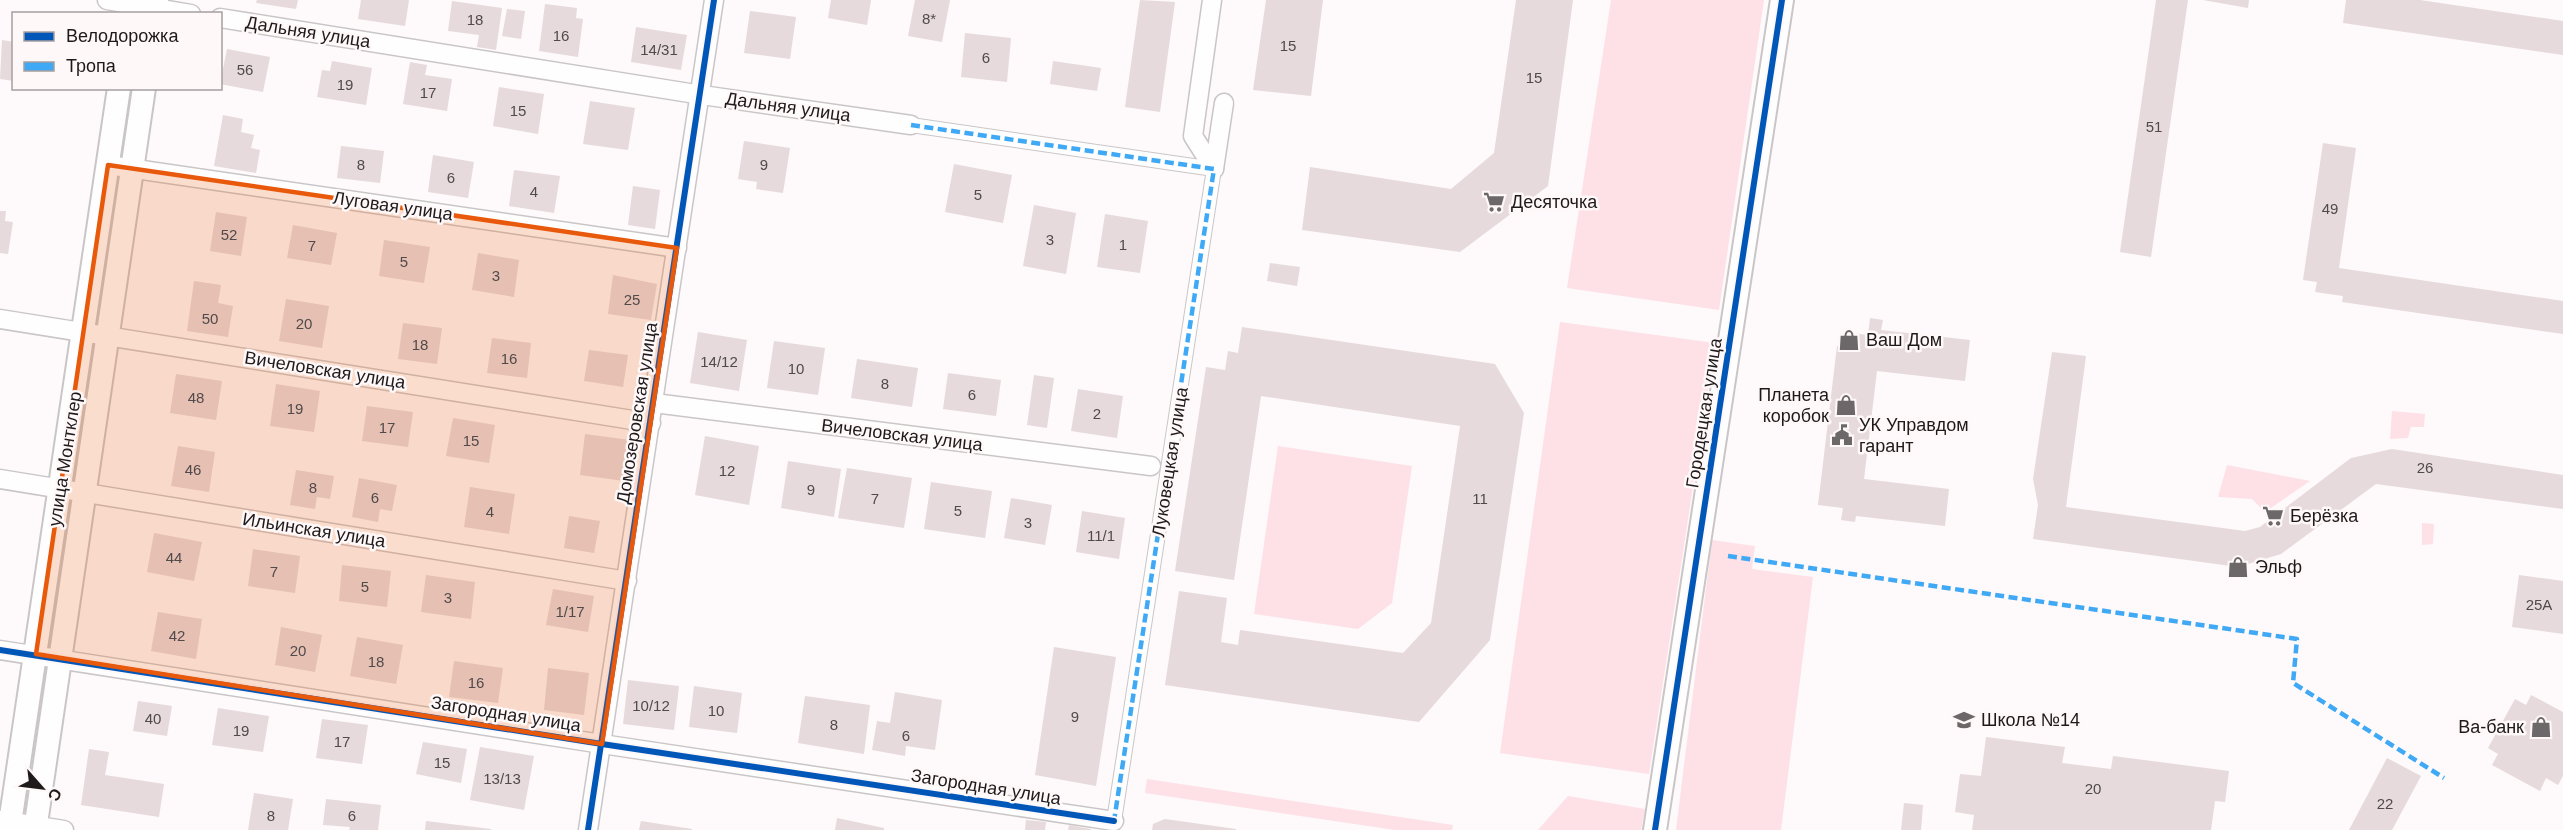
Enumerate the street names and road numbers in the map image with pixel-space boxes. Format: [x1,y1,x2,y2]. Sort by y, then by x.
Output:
street label: Дальняя улица [244,12,373,52]
street label: Дальняя улица [724,88,853,126]
street label: Луговая улица [332,188,455,224]
street label: Домозеровская улица [613,320,661,505]
street label: Городецкая улица [1682,336,1726,489]
street label: Вичеловская улица [243,347,408,393]
street label: Луковецкая улица [1148,385,1192,538]
street label: улица Монтклер [44,390,86,528]
street label: Вичеловская улица [820,415,985,455]
street label: Ильинская улица [241,509,388,551]
street label: Загородная улица [430,692,583,736]
street label: Загородная улица [910,765,1063,809]

